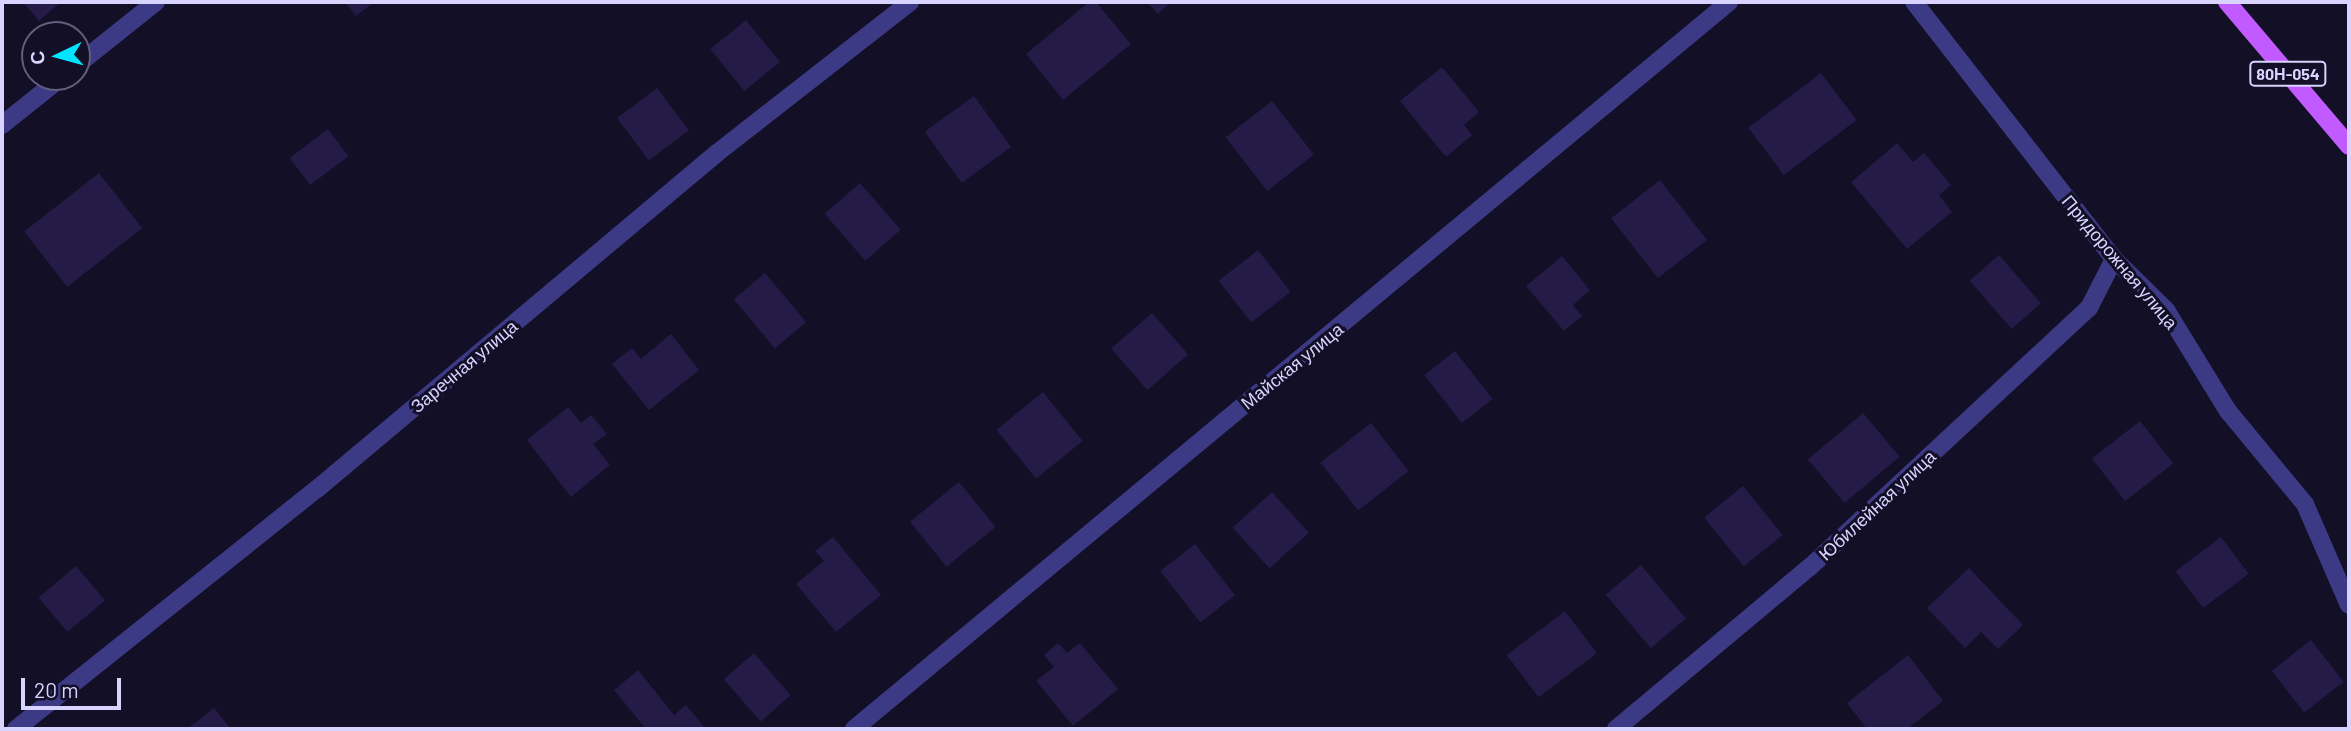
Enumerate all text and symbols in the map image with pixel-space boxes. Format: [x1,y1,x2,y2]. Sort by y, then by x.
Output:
north arrow [21,21,91,91]
text: С [25,50,49,66]
road number: 80Н-054 [2248,61,2328,86]
street label: Придорожная улица [2058,191,2182,333]
street label: Заречная улица [406,315,522,417]
street label: Майская улица [1236,318,1348,414]
street label: Юбилейная улица [1814,445,1940,565]
scale bar [24,664,124,708]
text: 20 m [34,677,79,702]

